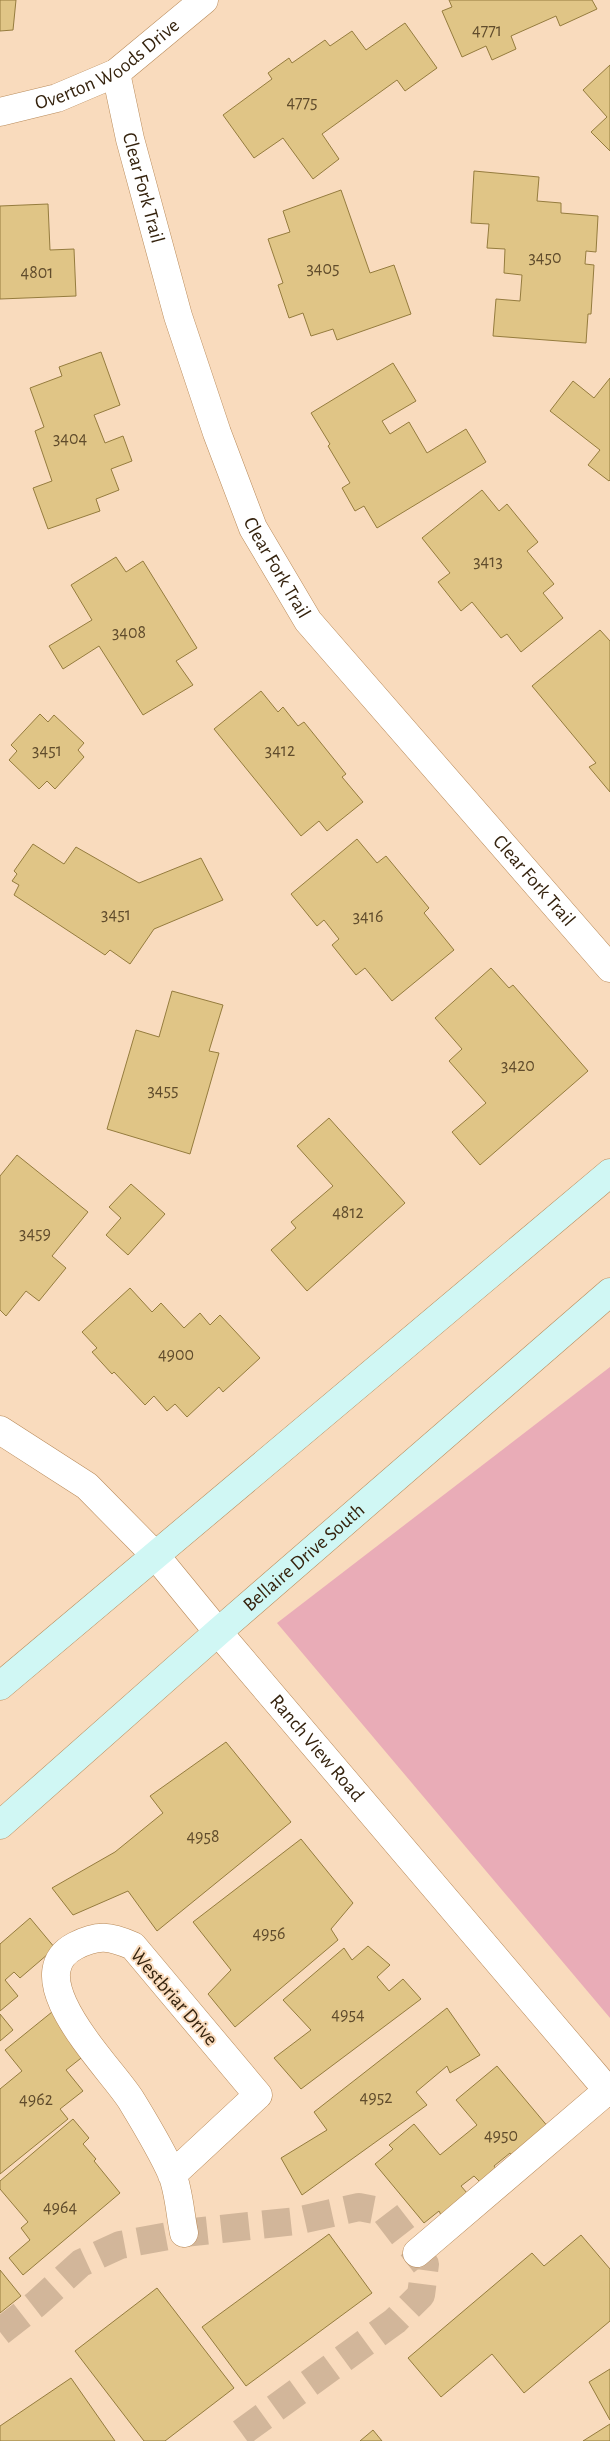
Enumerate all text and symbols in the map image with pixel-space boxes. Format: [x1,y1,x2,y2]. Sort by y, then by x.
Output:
street label: Overton Woods Drive [33,15,183,113]
house number: 4771 [472,22,502,40]
house number: 4775 [286,94,318,112]
street label: Clear Fork Trail [119,131,168,245]
house number: 3450 [528,249,562,267]
house number: 3405 [306,260,340,278]
house number: 4801 [21,264,53,282]
house number: 3404 [53,430,87,448]
street label: Clear Fork Trail [240,514,314,622]
house number: 3413 [473,553,503,571]
house number: 3408 [112,624,146,642]
house number: 3451 [32,742,62,760]
house number: 3412 [265,742,295,760]
street label: Clear Fork Trail [489,831,579,930]
house number: 3451 [101,906,131,924]
house number: 3416 [353,908,383,926]
house number: 3420 [501,1057,535,1075]
house number: 3455 [147,1082,179,1100]
house number: 4812 [332,1204,364,1222]
house number: 3459 [19,1225,51,1243]
house number: 4900 [158,1346,194,1364]
street label: Bellaire Drive South [239,1500,369,1615]
street label: Ranch View Road [266,1691,368,1806]
house number: 4958 [186,1828,220,1846]
house number: 4956 [252,1925,286,1943]
street label: Westbriar Drive [127,1944,221,2050]
house number: 4954 [331,2006,365,2024]
house number: 4952 [360,2089,392,2107]
house number: 4962 [19,2091,53,2109]
house number: 4950 [484,2127,518,2145]
house number: 4964 [43,2199,77,2217]

